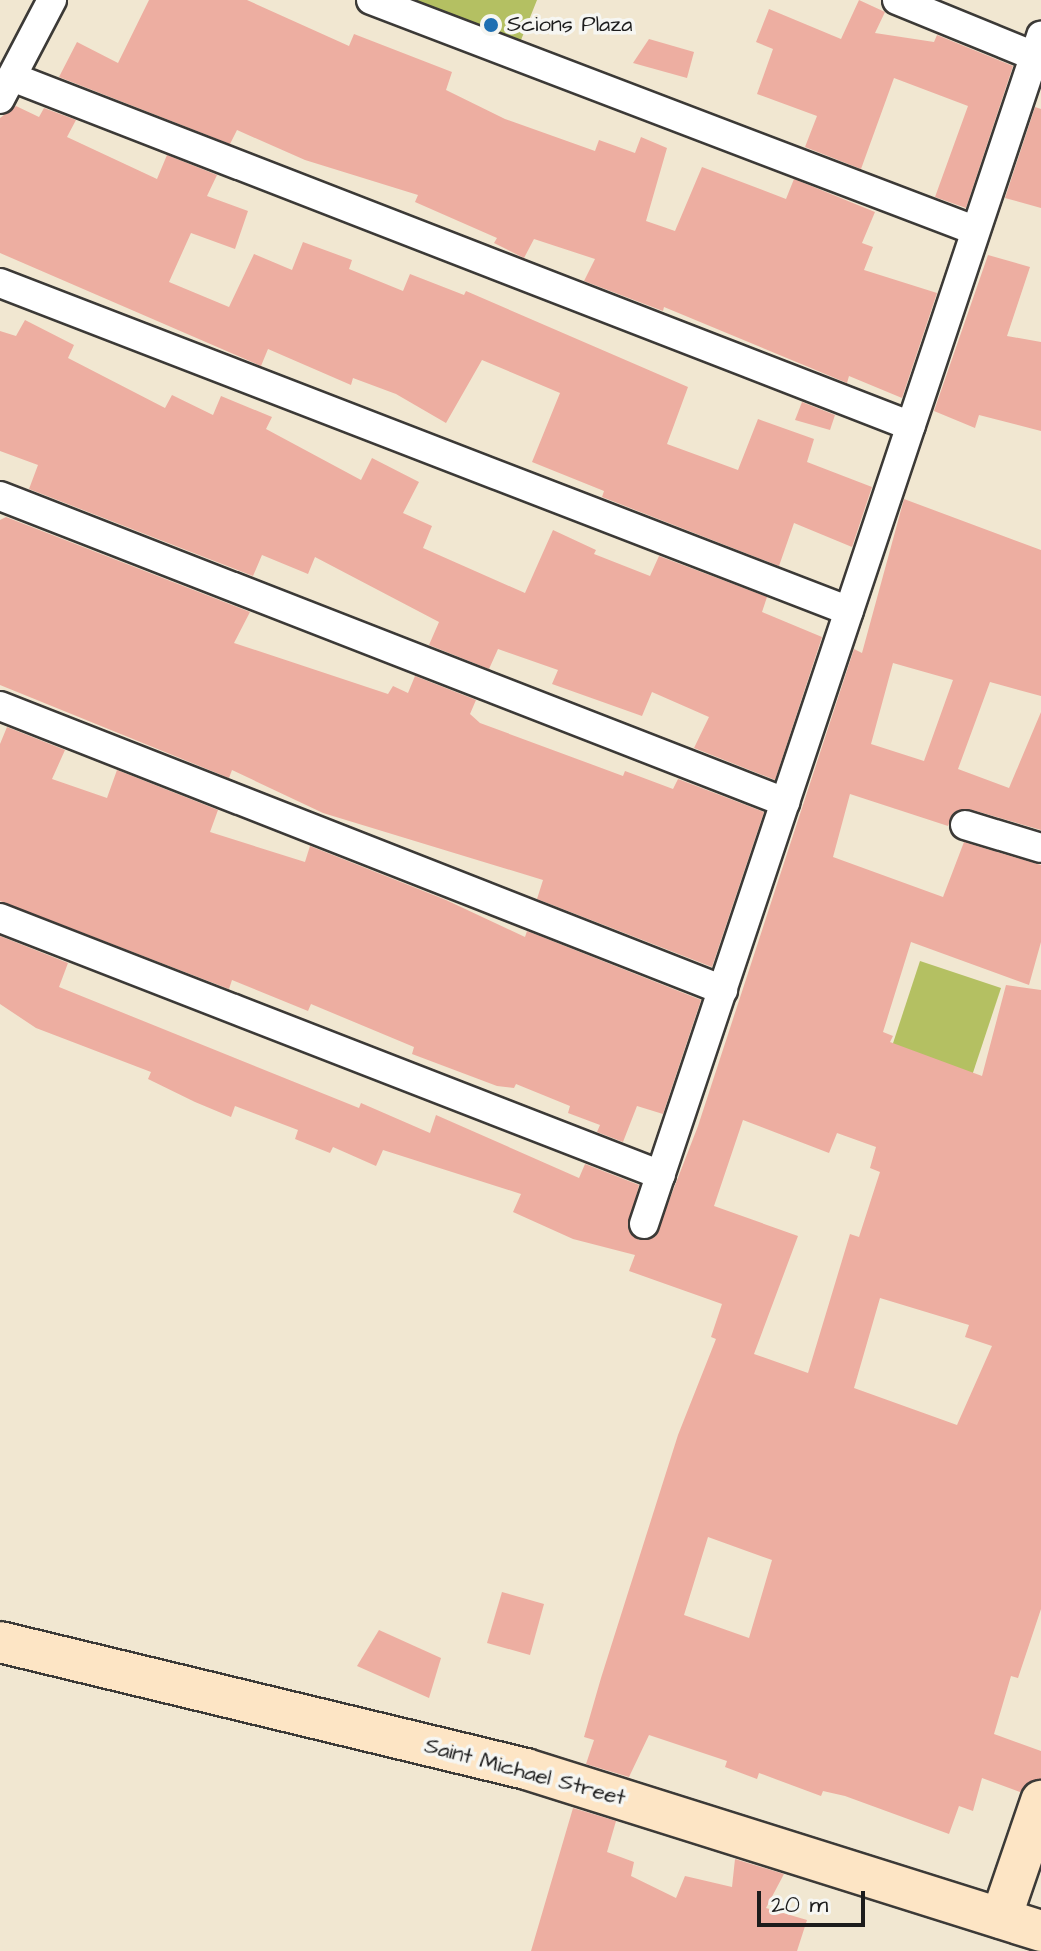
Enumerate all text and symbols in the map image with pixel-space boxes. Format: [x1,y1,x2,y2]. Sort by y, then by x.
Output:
place label: Scions Plaza [507,12,632,38]
marker: Scions Plaza [482,16,500,34]
street label: Saint Michael Street [422,1732,628,1812]
scale bar [761,1875,869,1925]
text: 20 m [771,1888,828,1922]

